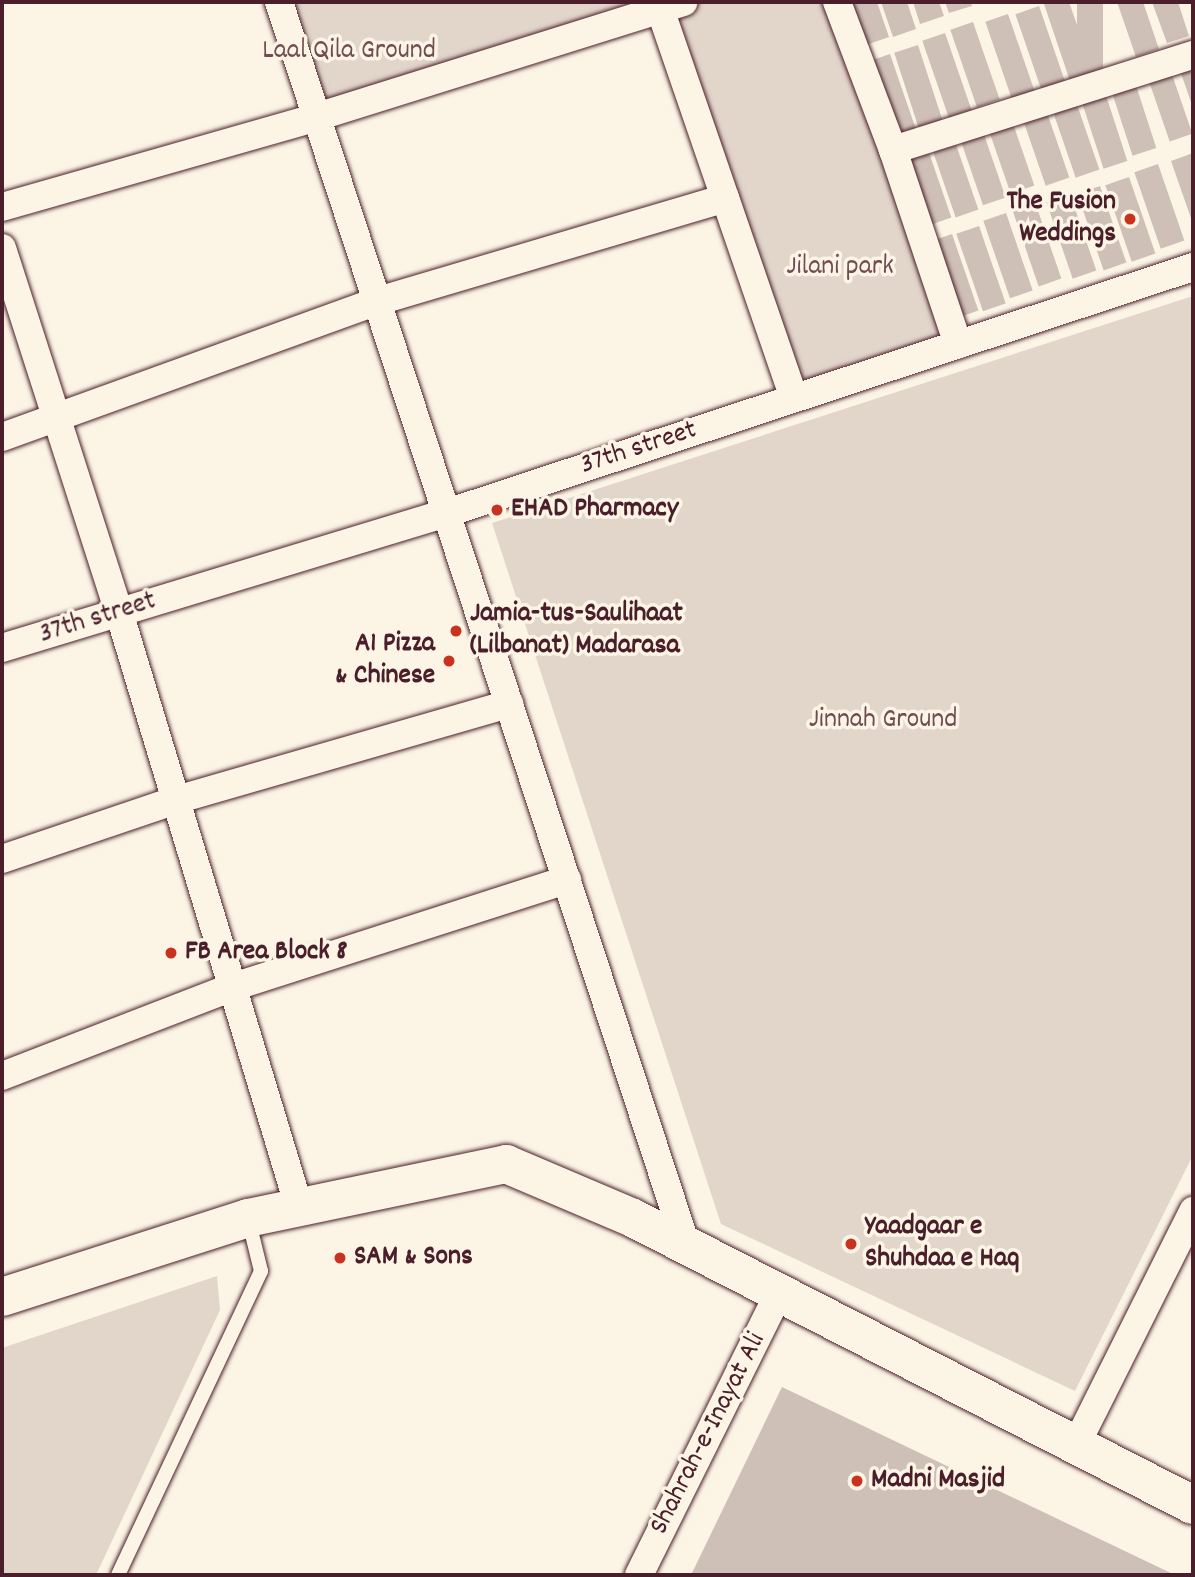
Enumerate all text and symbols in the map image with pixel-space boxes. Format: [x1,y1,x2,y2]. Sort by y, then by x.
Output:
park label: Laal Qila Ground [262,35,436,69]
place label: The Fusion Weddings [1006,186,1116,252]
marker: The Fusion Weddings [1122,211,1138,227]
park label: Jilani park [786,251,894,285]
street label: 37th street [577,414,701,484]
place label: EHAD Pharmacy [511,493,678,527]
marker: EHAD Pharmacy [489,502,505,518]
street label: 37th street [36,585,160,653]
place label: Jamia-tus-Saulihaat (Lilbanat) Madarasa [470,598,683,664]
marker: Jamia-tus-Saulihaat (Lilbanat) Madarasa [448,623,464,639]
place label: A1 Pizza & Chinese [335,628,435,694]
marker: A1 Pizza & Chinese [441,653,457,669]
park label: Jinnah Ground [809,704,957,738]
place label: FB Area Block 8 [185,936,347,970]
marker: FB Area Block 8 [163,945,179,961]
place label: Yaadgaar e Shuhdaa e Haq [865,1211,1020,1277]
marker: Yaadgaar e Shuhdaa e Haq [843,1236,859,1252]
place label: SAM & Sons [354,1241,473,1275]
marker: SAM & Sons [332,1250,348,1266]
street label: Shahrah-e-Inayat Ali [644,1327,774,1541]
place label: Madni Masjid [871,1464,1005,1498]
marker: Madni Masjid [849,1473,865,1489]

